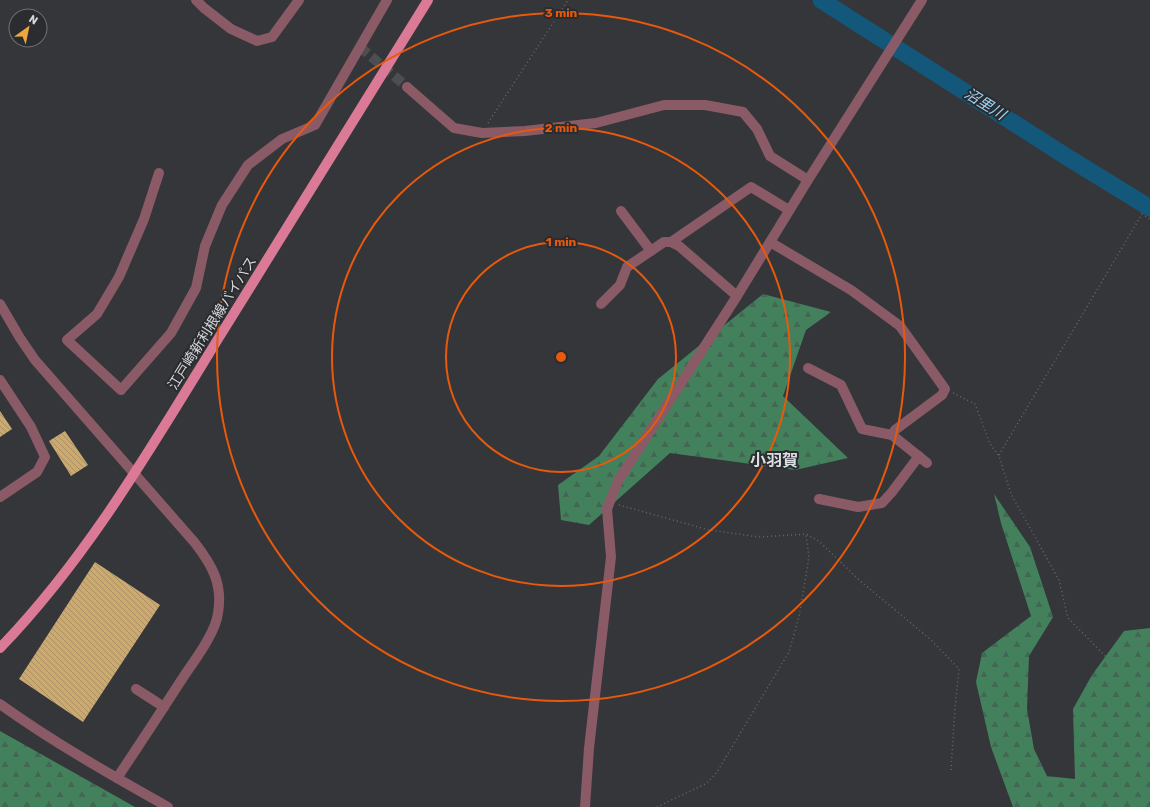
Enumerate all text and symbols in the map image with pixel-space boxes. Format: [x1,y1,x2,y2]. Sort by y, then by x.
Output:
text: 3 min [545,6,578,20]
north arrow [8,8,48,48]
text: N [26,12,40,28]
water label: 沼里川 [961,84,1011,125]
text: 2 min [545,121,578,135]
text: 1 min [546,235,577,249]
street label: 江戸崎新利根線バイパス [164,254,260,393]
centre of rings [554,350,568,364]
district label: 小羽賀 [750,451,798,470]

